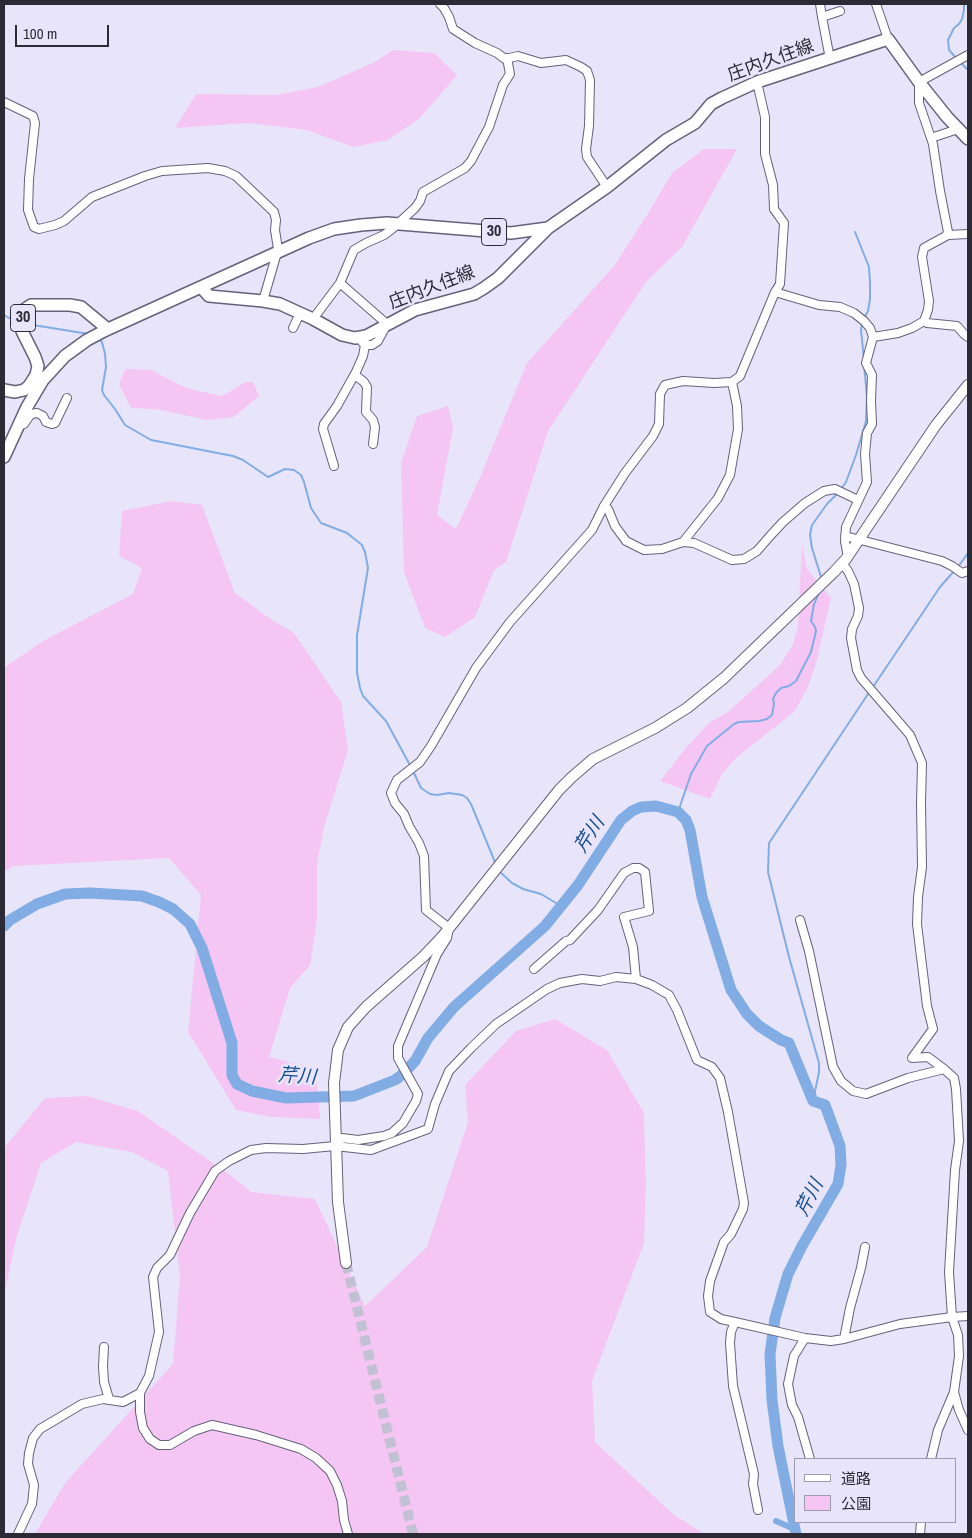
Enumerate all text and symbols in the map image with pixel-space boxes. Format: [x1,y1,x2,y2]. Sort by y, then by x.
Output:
scale bar [18,15,111,47]
text: 100 m [23,23,57,44]
street label: 庄内久住線 [725,35,817,87]
road number: 30 [482,218,506,246]
street label: 庄内久住線 [386,262,478,314]
road number: 30 [10,304,36,332]
water label: 芹川 [570,813,610,857]
water label: 芹川 [277,1064,317,1090]
water label: 芹川 [791,1176,829,1220]
legend [794,1458,957,1523]
text: 道路 [841,1468,871,1489]
text: 公園 [841,1493,871,1514]

